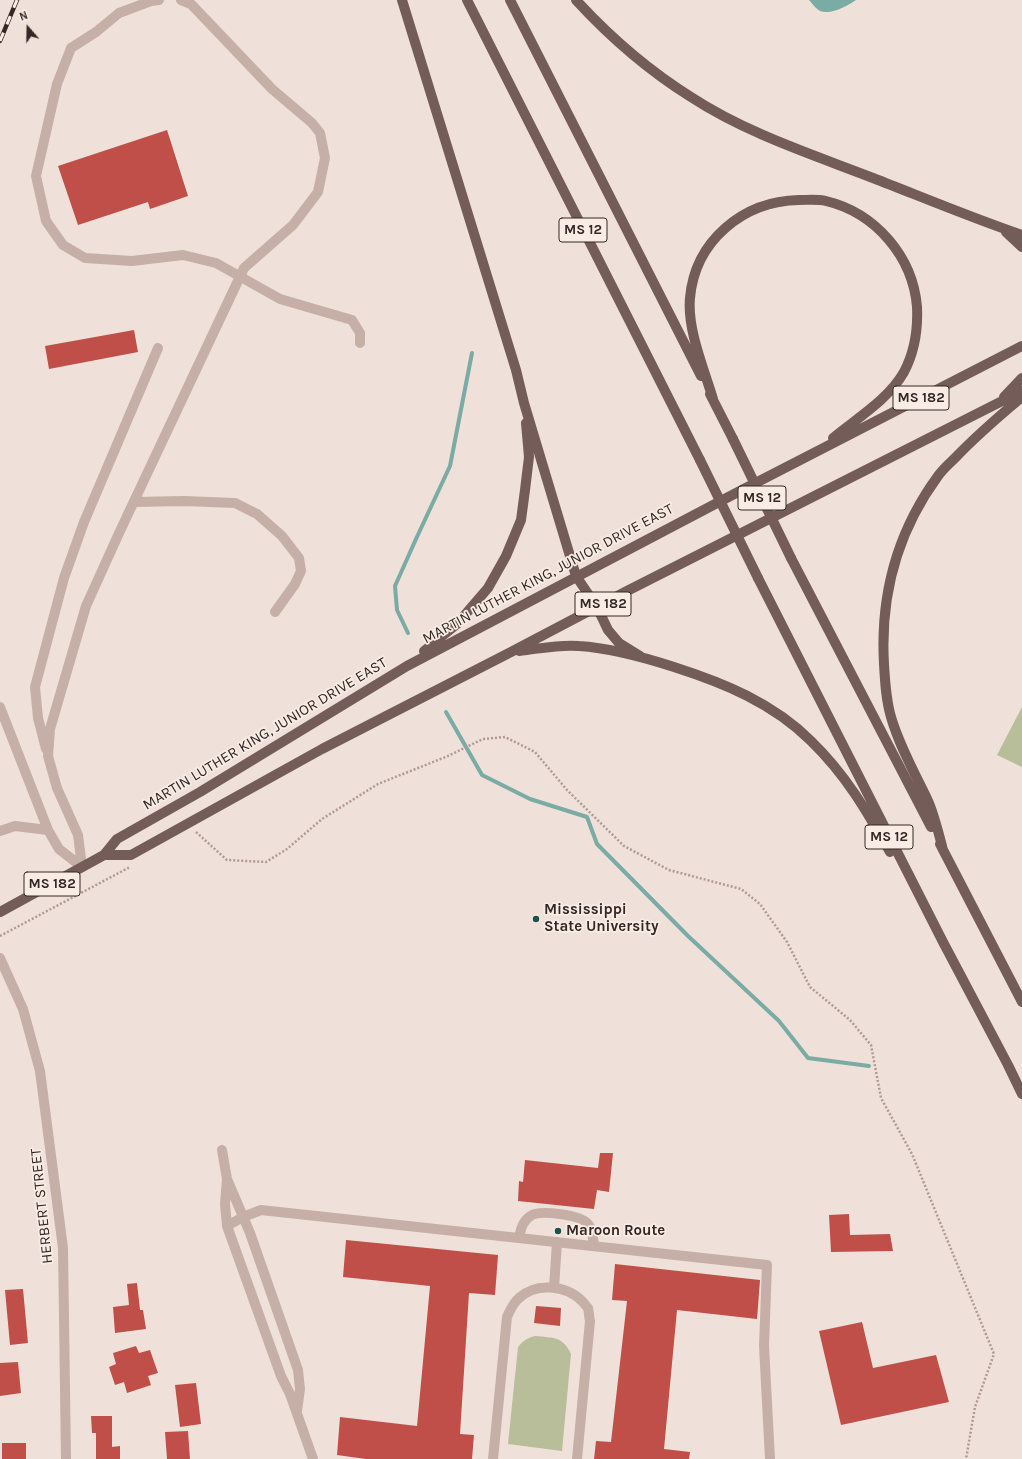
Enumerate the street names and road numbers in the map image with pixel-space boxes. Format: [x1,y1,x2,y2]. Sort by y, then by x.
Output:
road number: MS 12 [559,218,607,242]
road number: MS 182 [893,386,949,410]
road number: MS 12 [738,486,786,510]
street label: MARTIN LUTHER KING, JUNIOR DRIVE EAST [419,500,677,648]
road number: MS 182 [575,592,631,616]
street label: MARTIN LUTHER KING, JUNIOR DRIVE EAST [140,654,390,814]
road number: MS 12 [865,825,913,849]
road number: MS 182 [24,872,80,896]
street label: HERBERT STREET [27,1147,57,1265]

